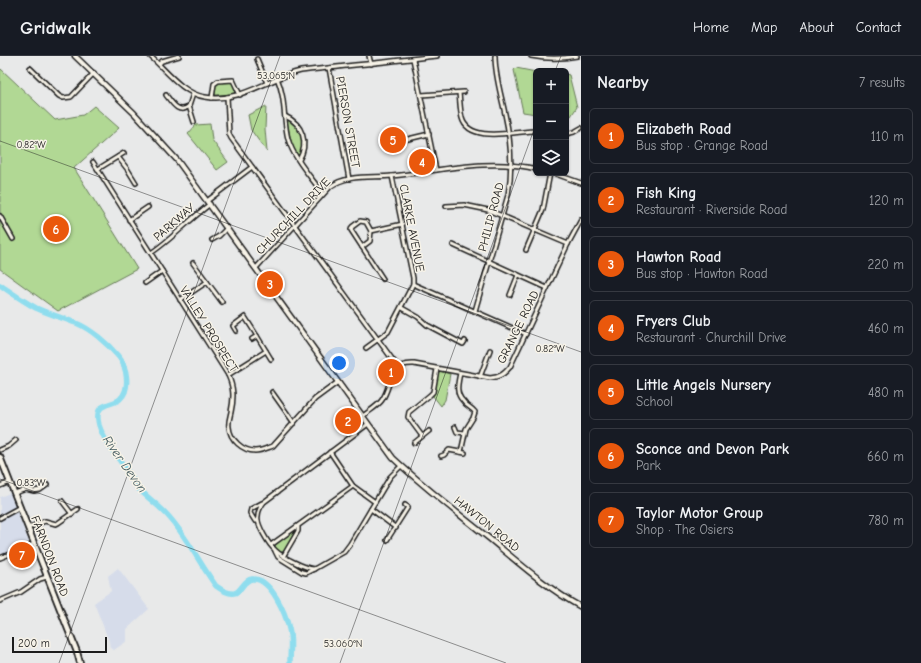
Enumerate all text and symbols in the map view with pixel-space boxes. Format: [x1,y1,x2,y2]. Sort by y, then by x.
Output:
text: Gridwalk [20,17,91,39]
text: Home [693,19,729,36]
text: Map [751,19,777,36]
text: About [799,19,834,36]
text: Contact [856,19,901,36]
map controls [533,68,569,176]
button: + [533,68,569,104]
text: 53.065°N [257,70,295,82]
text: Nearby [597,73,648,92]
street label: PIERSON STREET [333,75,363,170]
text: 7 results [859,75,905,90]
button: − [533,104,569,140]
text: Elizabeth Road [636,120,731,138]
pin: 5 [380,125,406,155]
text: 1 [608,129,614,144]
text: 110 m [871,129,904,144]
text: Bus stop · Grange Road [636,138,768,153]
text: 0.82°W [16,139,46,151]
button: layers [533,140,569,176]
pin: 4 [409,147,435,177]
street label: CHURCHILL DRIVE [253,175,333,257]
street label: PHILIP ROAD [475,181,507,253]
street label: CLARKE AVENUE [397,183,427,273]
text: Fish King [636,184,696,202]
text: 2 [608,193,614,208]
text: 120 m [869,193,904,208]
street label: PARKWAY [150,200,198,244]
text: Restaurant · Riverside Road [636,202,787,217]
pin: 6 [43,214,69,244]
text: Hawton Road [636,248,721,266]
text: 3 [608,257,614,272]
text: 220 m [867,257,904,272]
text: Bus stop · Hawton Road [636,266,768,281]
pin: 3 [257,269,283,299]
street label: VALLEY PROSPECT [177,283,241,375]
street label: GRANGE ROAD [494,288,542,366]
text: Fryers Club [636,312,711,330]
text: 4 [608,321,614,336]
text: 460 m [868,321,904,336]
text: Restaurant · Churchill Drive [636,330,786,345]
text: 0.82°W [535,343,565,355]
your location [329,353,349,373]
pin: 1 [378,357,404,387]
text: Little Angels Nursery [636,376,771,394]
text: 5 [608,385,614,400]
text: 480 m [868,385,904,400]
text: School [636,394,673,409]
pin: 2 [335,406,361,436]
water label: River Devon [100,432,150,496]
text: Sconce and Devon Park [636,440,789,458]
text: 6 [608,449,614,464]
text: 660 m [867,449,904,464]
text: Park [636,458,661,473]
text: 0.83°W [17,477,46,489]
street label: HAWTON ROAD [451,493,523,555]
text: Taylor Motor Group [636,504,763,522]
text: 7 [608,513,614,528]
text: 780 m [868,513,904,528]
street label: FARNDON ROAD [28,514,72,598]
text: Shop · The Osiers [636,522,733,537]
pin: 7 [9,540,35,570]
scale bar [12,635,107,654]
text: 200 m [18,637,50,650]
text: 53.060°N [324,638,362,650]

